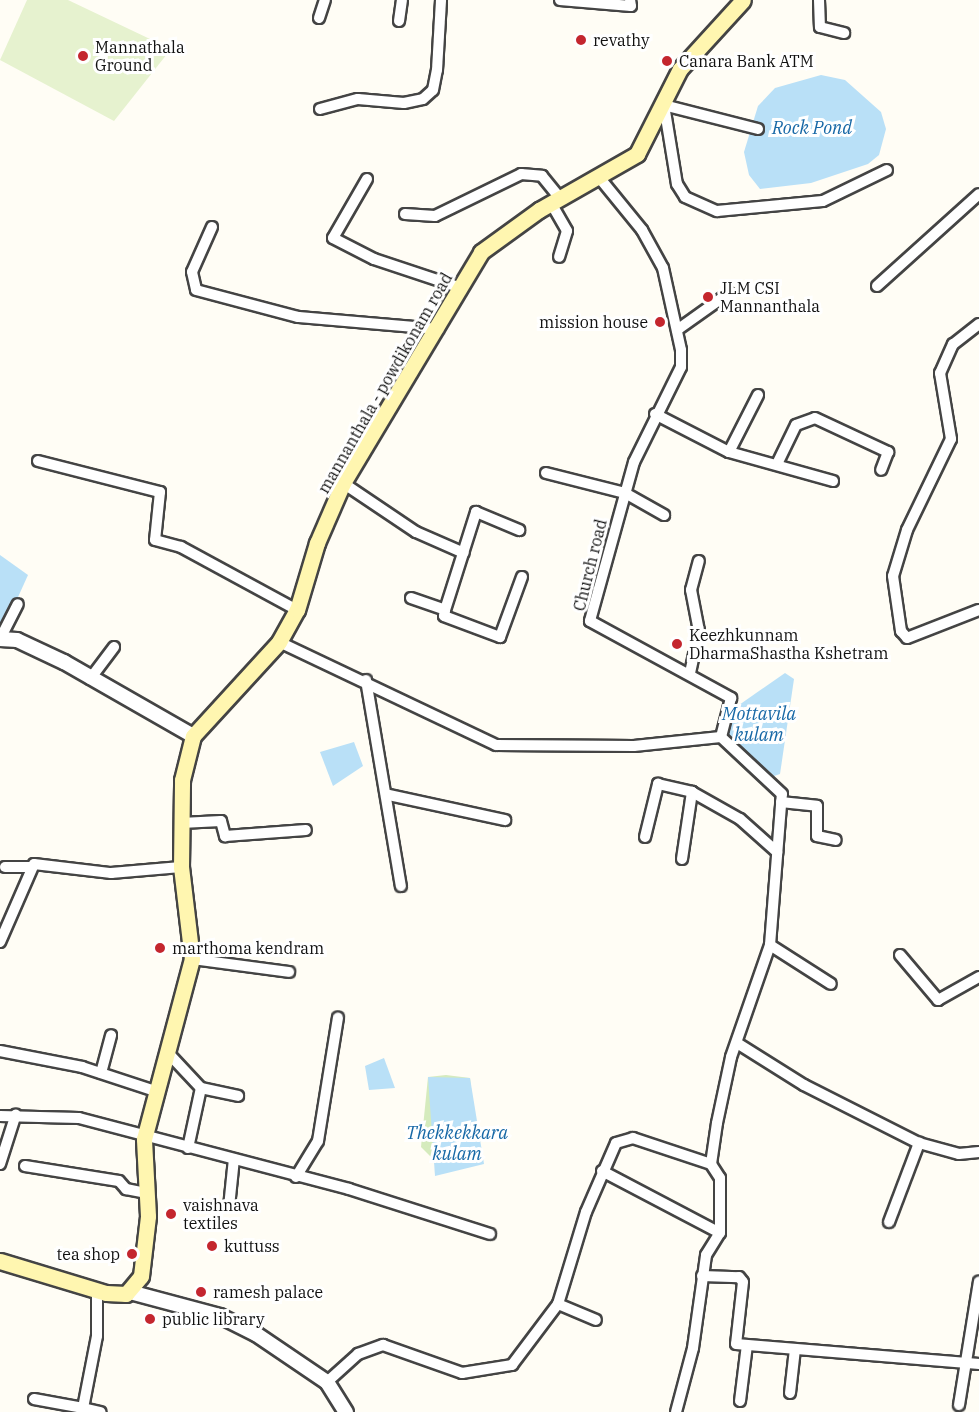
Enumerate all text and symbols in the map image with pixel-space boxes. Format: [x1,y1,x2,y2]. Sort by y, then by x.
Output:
place label: revathy [593,30,650,50]
marker: revathy [574,33,588,47]
place label: Mannathala Ground [95,37,185,75]
marker: Mannathala Ground [76,49,90,63]
place label: Canara Bank ATM [679,51,814,71]
marker: Canara Bank ATM [660,54,674,68]
water label: Rock Pond [772,117,852,139]
street label: mannanthala - powdikonam road [314,269,456,497]
place label: JLM CSI Mannanthala [720,278,820,316]
marker: JLM CSI Mannanthala [701,290,715,304]
place label: mission house [539,312,648,332]
marker: mission house [653,315,667,329]
street label: Church road [569,517,611,613]
place label: Keezhkunnam DharmaShastha Kshetram [689,625,888,663]
marker: Keezhkunnam DharmaShastha Kshetram [670,637,684,651]
water label: Mottavila kulam [722,704,796,746]
place label: marthoma kendram [172,938,324,958]
marker: marthoma kendram [153,941,167,955]
water label: Thekkekkara kulam [406,1123,508,1166]
place label: vaishnava textiles [183,1195,259,1233]
marker: vaishnava textiles [164,1207,178,1221]
place label: kuttuss [224,1236,280,1256]
marker: kuttuss [205,1239,219,1253]
place label: tea shop [57,1244,120,1264]
marker: tea shop [125,1247,139,1261]
place label: ramesh palace [213,1282,323,1302]
marker: ramesh palace [194,1285,208,1299]
place label: public library [162,1309,264,1329]
marker: public library [143,1312,157,1326]

